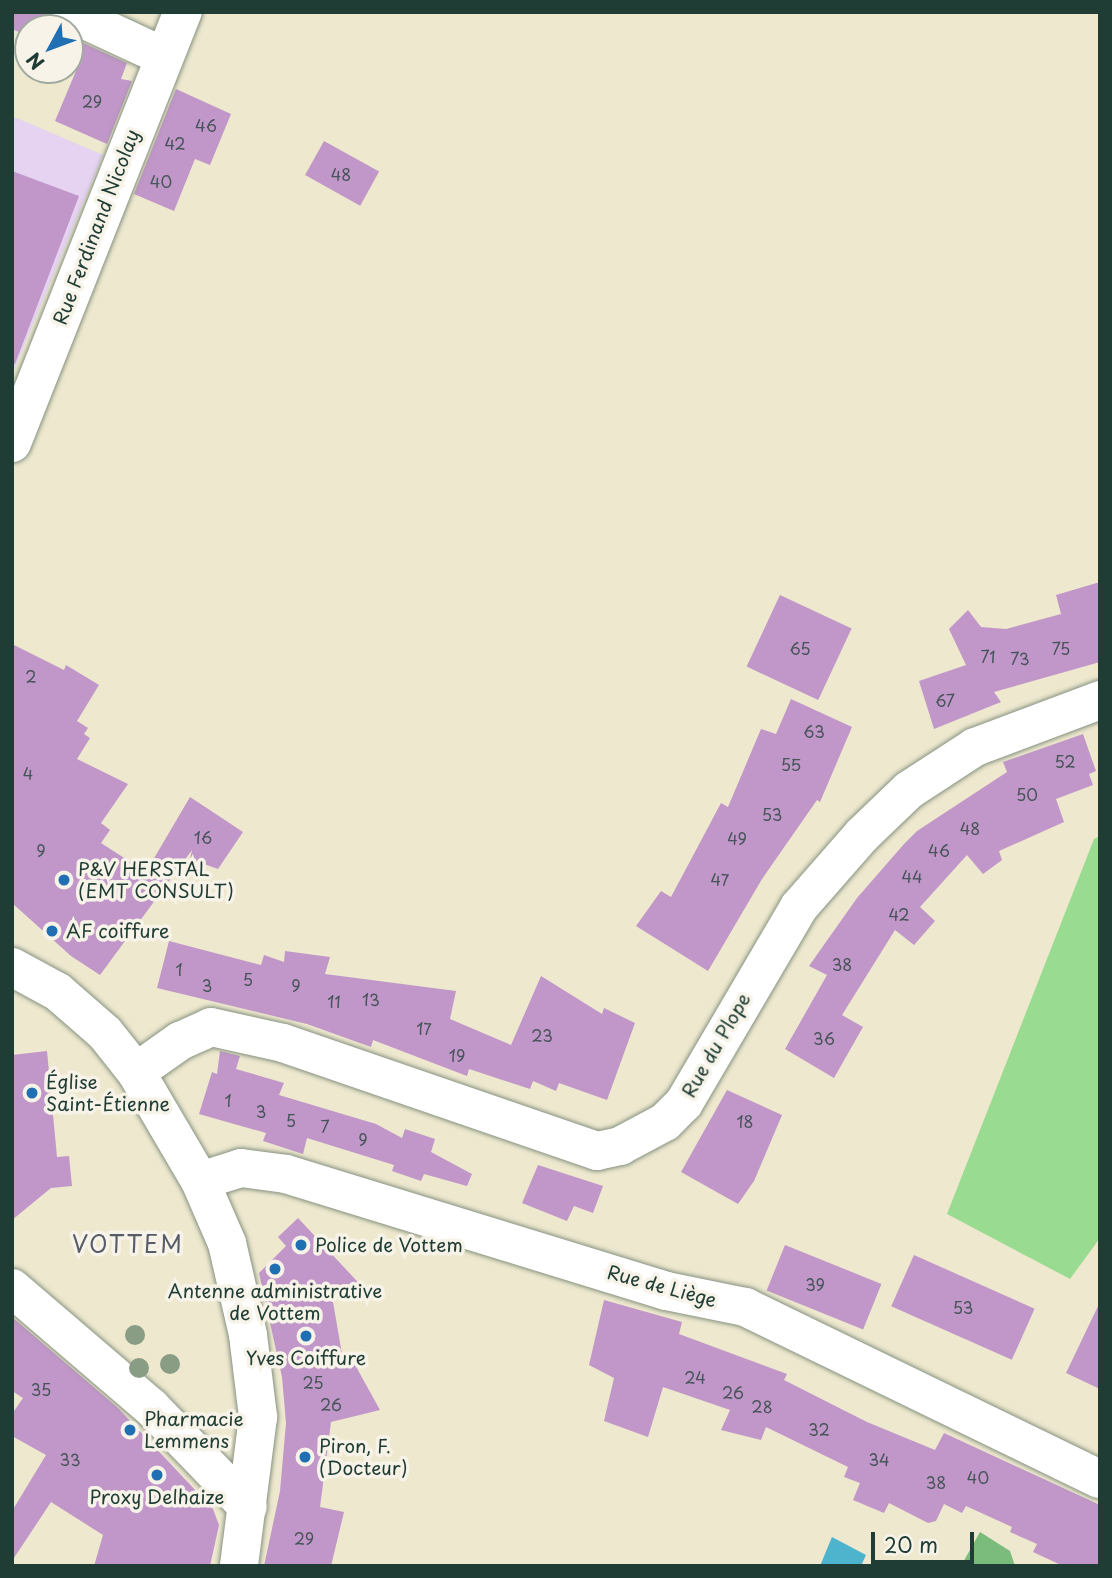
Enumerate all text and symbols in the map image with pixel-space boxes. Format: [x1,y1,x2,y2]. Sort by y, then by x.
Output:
north arrow [14,14,84,84]
text: N [19,47,50,76]
house number: 29 [82,91,102,111]
house number: 46 [195,115,217,135]
street label: Rue Ferdinand Nicolay [48,125,144,329]
house number: 42 [164,133,186,153]
house number: 48 [331,164,351,184]
house number: 40 [150,171,172,191]
house number: 65 [789,638,811,658]
house number: 75 [1052,638,1070,658]
house number: 71 [981,646,995,666]
house number: 73 [1010,648,1030,668]
house number: 2 [25,666,37,686]
house number: 67 [935,690,955,710]
house number: 63 [803,721,825,741]
house number: 52 [1054,751,1076,771]
house number: 55 [781,754,801,774]
house number: 4 [23,763,33,783]
house number: 50 [1016,784,1038,804]
house number: 53 [762,804,782,824]
house number: 48 [960,818,980,838]
house number: 16 [194,827,212,847]
house number: 49 [727,828,747,848]
house number: 9 [36,840,46,860]
house number: 46 [928,840,950,860]
place label: P&V HERSTAL (EMT CONSULT) [78,858,234,902]
house number: 44 [901,866,923,886]
house number: 47 [711,869,729,889]
marker: P&V HERSTAL (EMT CONSULT) [56,872,72,888]
house number: 42 [888,904,910,924]
place label: AF coiffure [66,920,169,942]
marker: AF coiffure [44,923,60,939]
house number: 38 [832,954,852,974]
house number: 1 [175,959,183,979]
house number: 5 [243,969,253,989]
house number: 3 [202,975,212,995]
house number: 9 [291,975,301,995]
street label: Rue du Plope [676,988,756,1102]
house number: 13 [362,989,380,1009]
house number: 11 [327,991,341,1011]
house number: 17 [416,1018,432,1038]
house number: 23 [531,1025,553,1045]
house number: 36 [813,1028,835,1048]
house number: 19 [449,1045,465,1065]
place label: Église Saint-Étienne [46,1071,170,1115]
marker: Église Saint-Étienne [24,1085,40,1101]
house number: 1 [224,1090,232,1110]
house number: 3 [256,1101,266,1121]
house number: 5 [286,1110,296,1130]
house number: 18 [736,1111,754,1131]
house number: 7 [320,1116,330,1136]
house number: 9 [358,1129,368,1149]
district label: VOTTEM [73,1230,183,1258]
place label: Police de Vottem [315,1234,465,1256]
marker: Police de Vottem [293,1237,309,1253]
street label: Rue de Liège [603,1260,721,1312]
marker: Antenne administrative de Vottem [267,1261,283,1277]
house number: 39 [805,1274,825,1294]
place label: Antenne administrative de Vottem [168,1280,382,1324]
house number: 53 [953,1297,973,1317]
marker: Yves Coiffure [298,1328,314,1344]
place label: Yves Coiffure [246,1347,366,1369]
house number: 24 [684,1367,706,1387]
house number: 25 [302,1372,324,1392]
house number: 35 [31,1379,51,1399]
house number: 26 [722,1382,744,1402]
house number: 26 [320,1394,342,1414]
house number: 28 [751,1396,773,1416]
place label: Pharmacie Lemmens [144,1408,244,1452]
house number: 32 [808,1419,830,1439]
marker: Pharmacie Lemmens [122,1422,138,1438]
place label: Piron, F. (Docteur) [319,1435,408,1479]
house number: 33 [59,1449,81,1469]
marker: Piron, F. (Docteur) [297,1449,313,1465]
house number: 34 [868,1449,890,1469]
marker: Proxy Delhaize [149,1467,165,1483]
house number: 40 [967,1467,989,1487]
house number: 38 [926,1472,946,1492]
place label: Proxy Delhaize [89,1486,225,1508]
scale bar [874,1518,977,1562]
house number: 29 [294,1528,314,1548]
text: 20 m [884,1528,938,1560]

